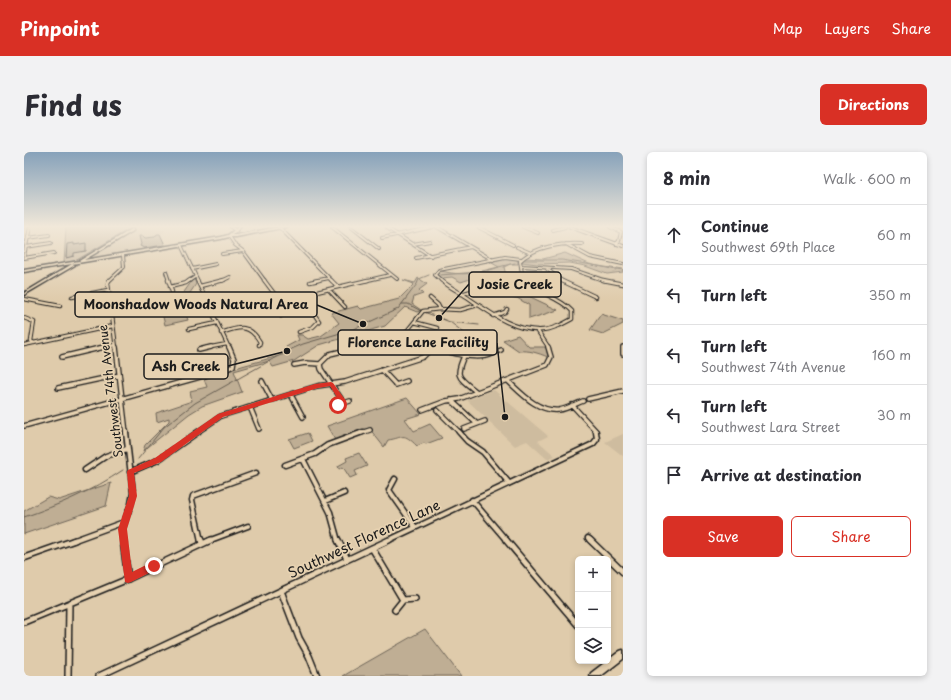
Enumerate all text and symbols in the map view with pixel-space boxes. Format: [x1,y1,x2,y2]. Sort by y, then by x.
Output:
text: Pinpoint [20,14,100,42]
text: Map [773,18,803,39]
text: Layers [825,18,870,39]
text: Share [892,18,931,39]
text: Find us [24,83,122,126]
button: Directions [820,84,927,125]
text: 8 min [663,165,711,191]
text: Walk · 600 m [823,169,911,188]
text: Continue [701,214,769,237]
icon: ahead [663,224,685,246]
text: 60 m [877,225,911,244]
text: Southwest 69th Place [701,237,835,256]
callout: Josie Creek [469,272,561,297]
text: Josie Creek [477,274,553,293]
text: Turn left [701,283,767,306]
icon: left [663,284,685,306]
text: 350 m [869,285,911,304]
callout: Moonshadow Woods Natural Area [75,292,317,317]
text: Moonshadow Woods Natural Area [83,294,309,313]
street label: Southwest 74th Avenue [93,323,127,459]
callout: Florence Lane Facility [338,330,497,355]
text: Florence Lane Facility [347,332,489,351]
text: Turn left [701,334,767,357]
icon: left [663,344,685,366]
text: 160 m [872,345,911,364]
callout: Ash Creek [144,354,228,379]
text: Ash Creek [152,356,221,375]
text: Southwest 74th Avenue [701,357,846,376]
text: Turn left [701,394,767,417]
route start [329,396,347,414]
icon: left [663,404,685,426]
text: 30 m [877,405,911,424]
text: Southwest Lara Street [701,417,840,436]
text: Arrive at destination [701,463,862,486]
icon: arrive [663,464,685,486]
street label: Southwest Florence Lane [284,494,443,583]
button: Save [663,516,783,557]
button: Share [791,516,911,557]
map controls [575,556,611,664]
button: + [575,556,611,592]
route end [145,557,163,575]
button: − [575,592,611,628]
button: layers [575,628,611,664]

